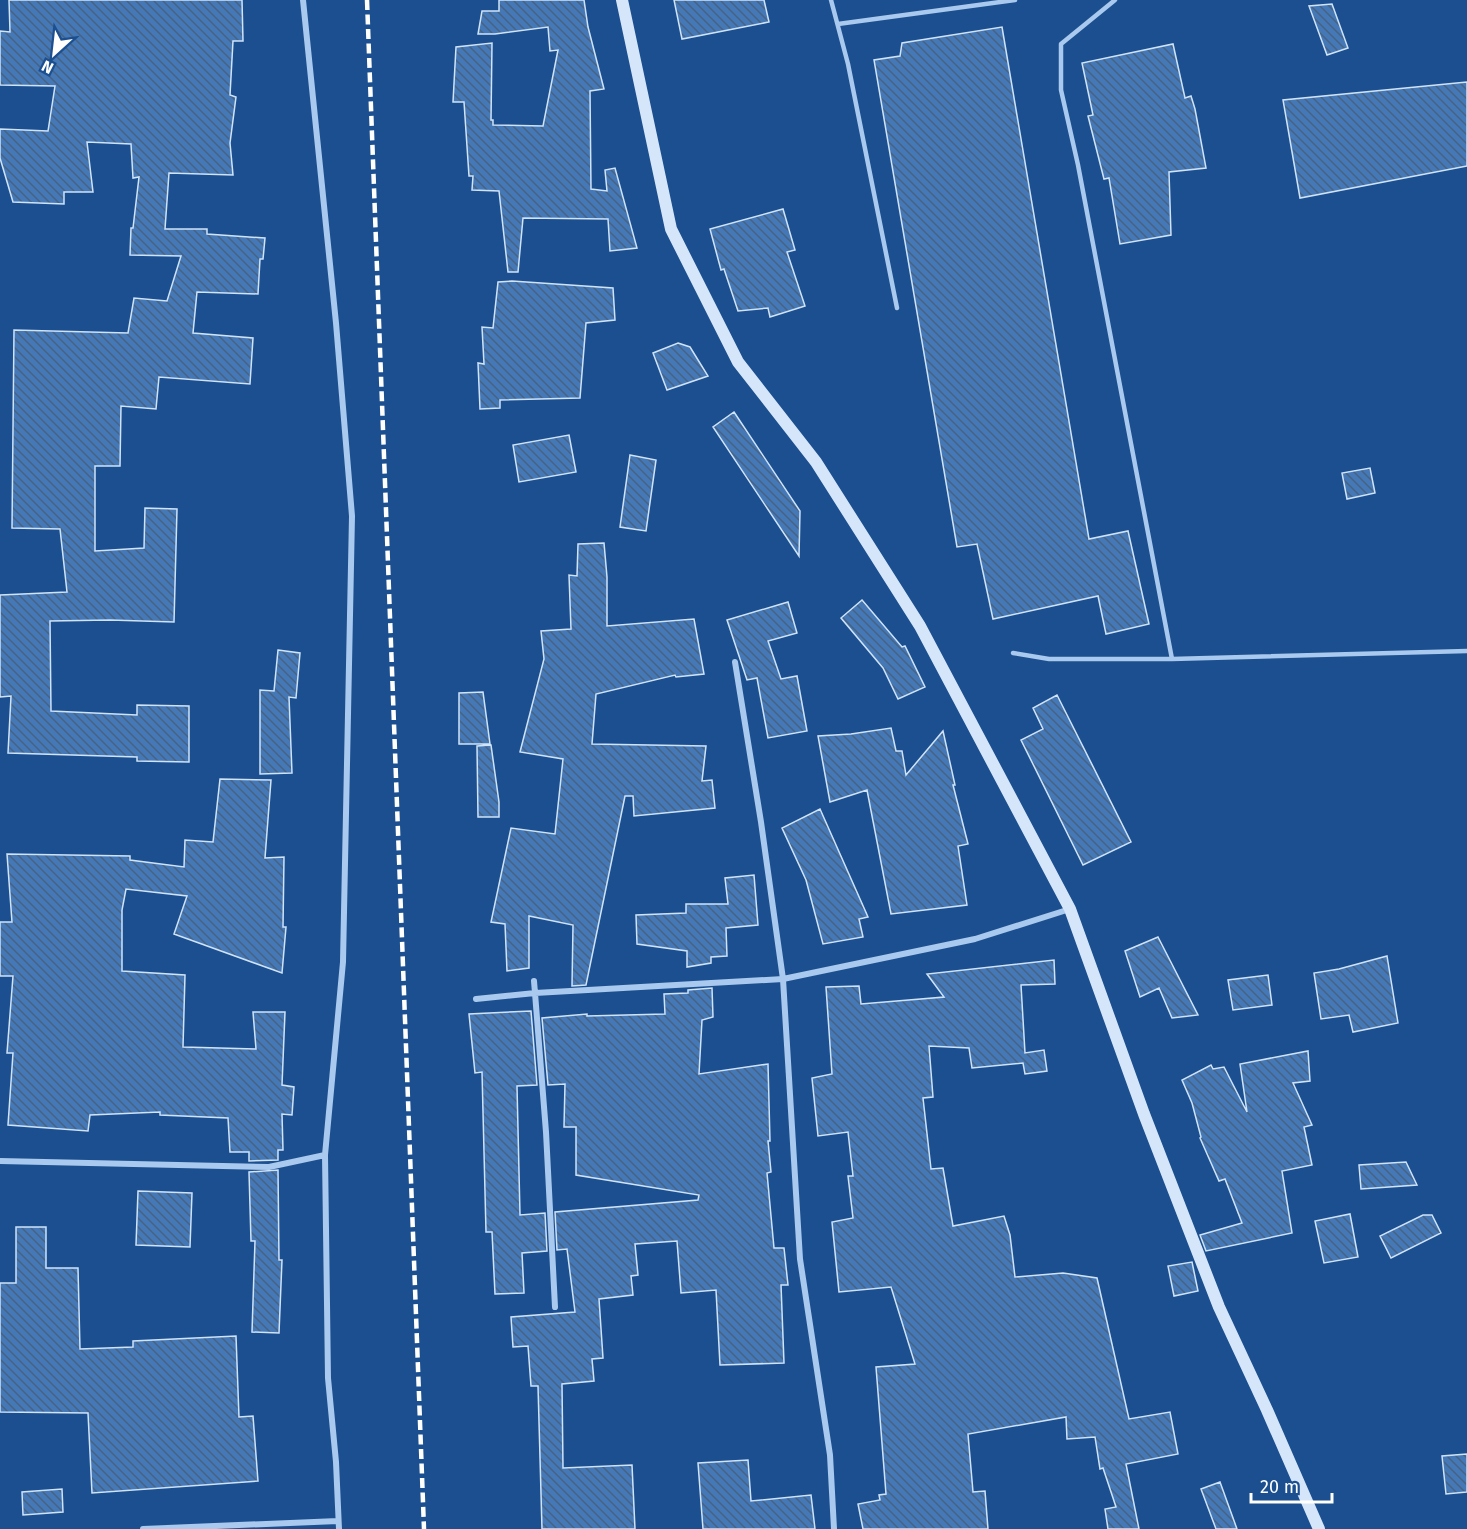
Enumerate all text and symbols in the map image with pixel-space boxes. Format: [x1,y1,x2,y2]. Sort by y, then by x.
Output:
north arrow [24,24,84,84]
text: N [38,56,56,78]
scale bar [1251,1466,1332,1504]
text: 20 m [1260,1476,1299,1498]

